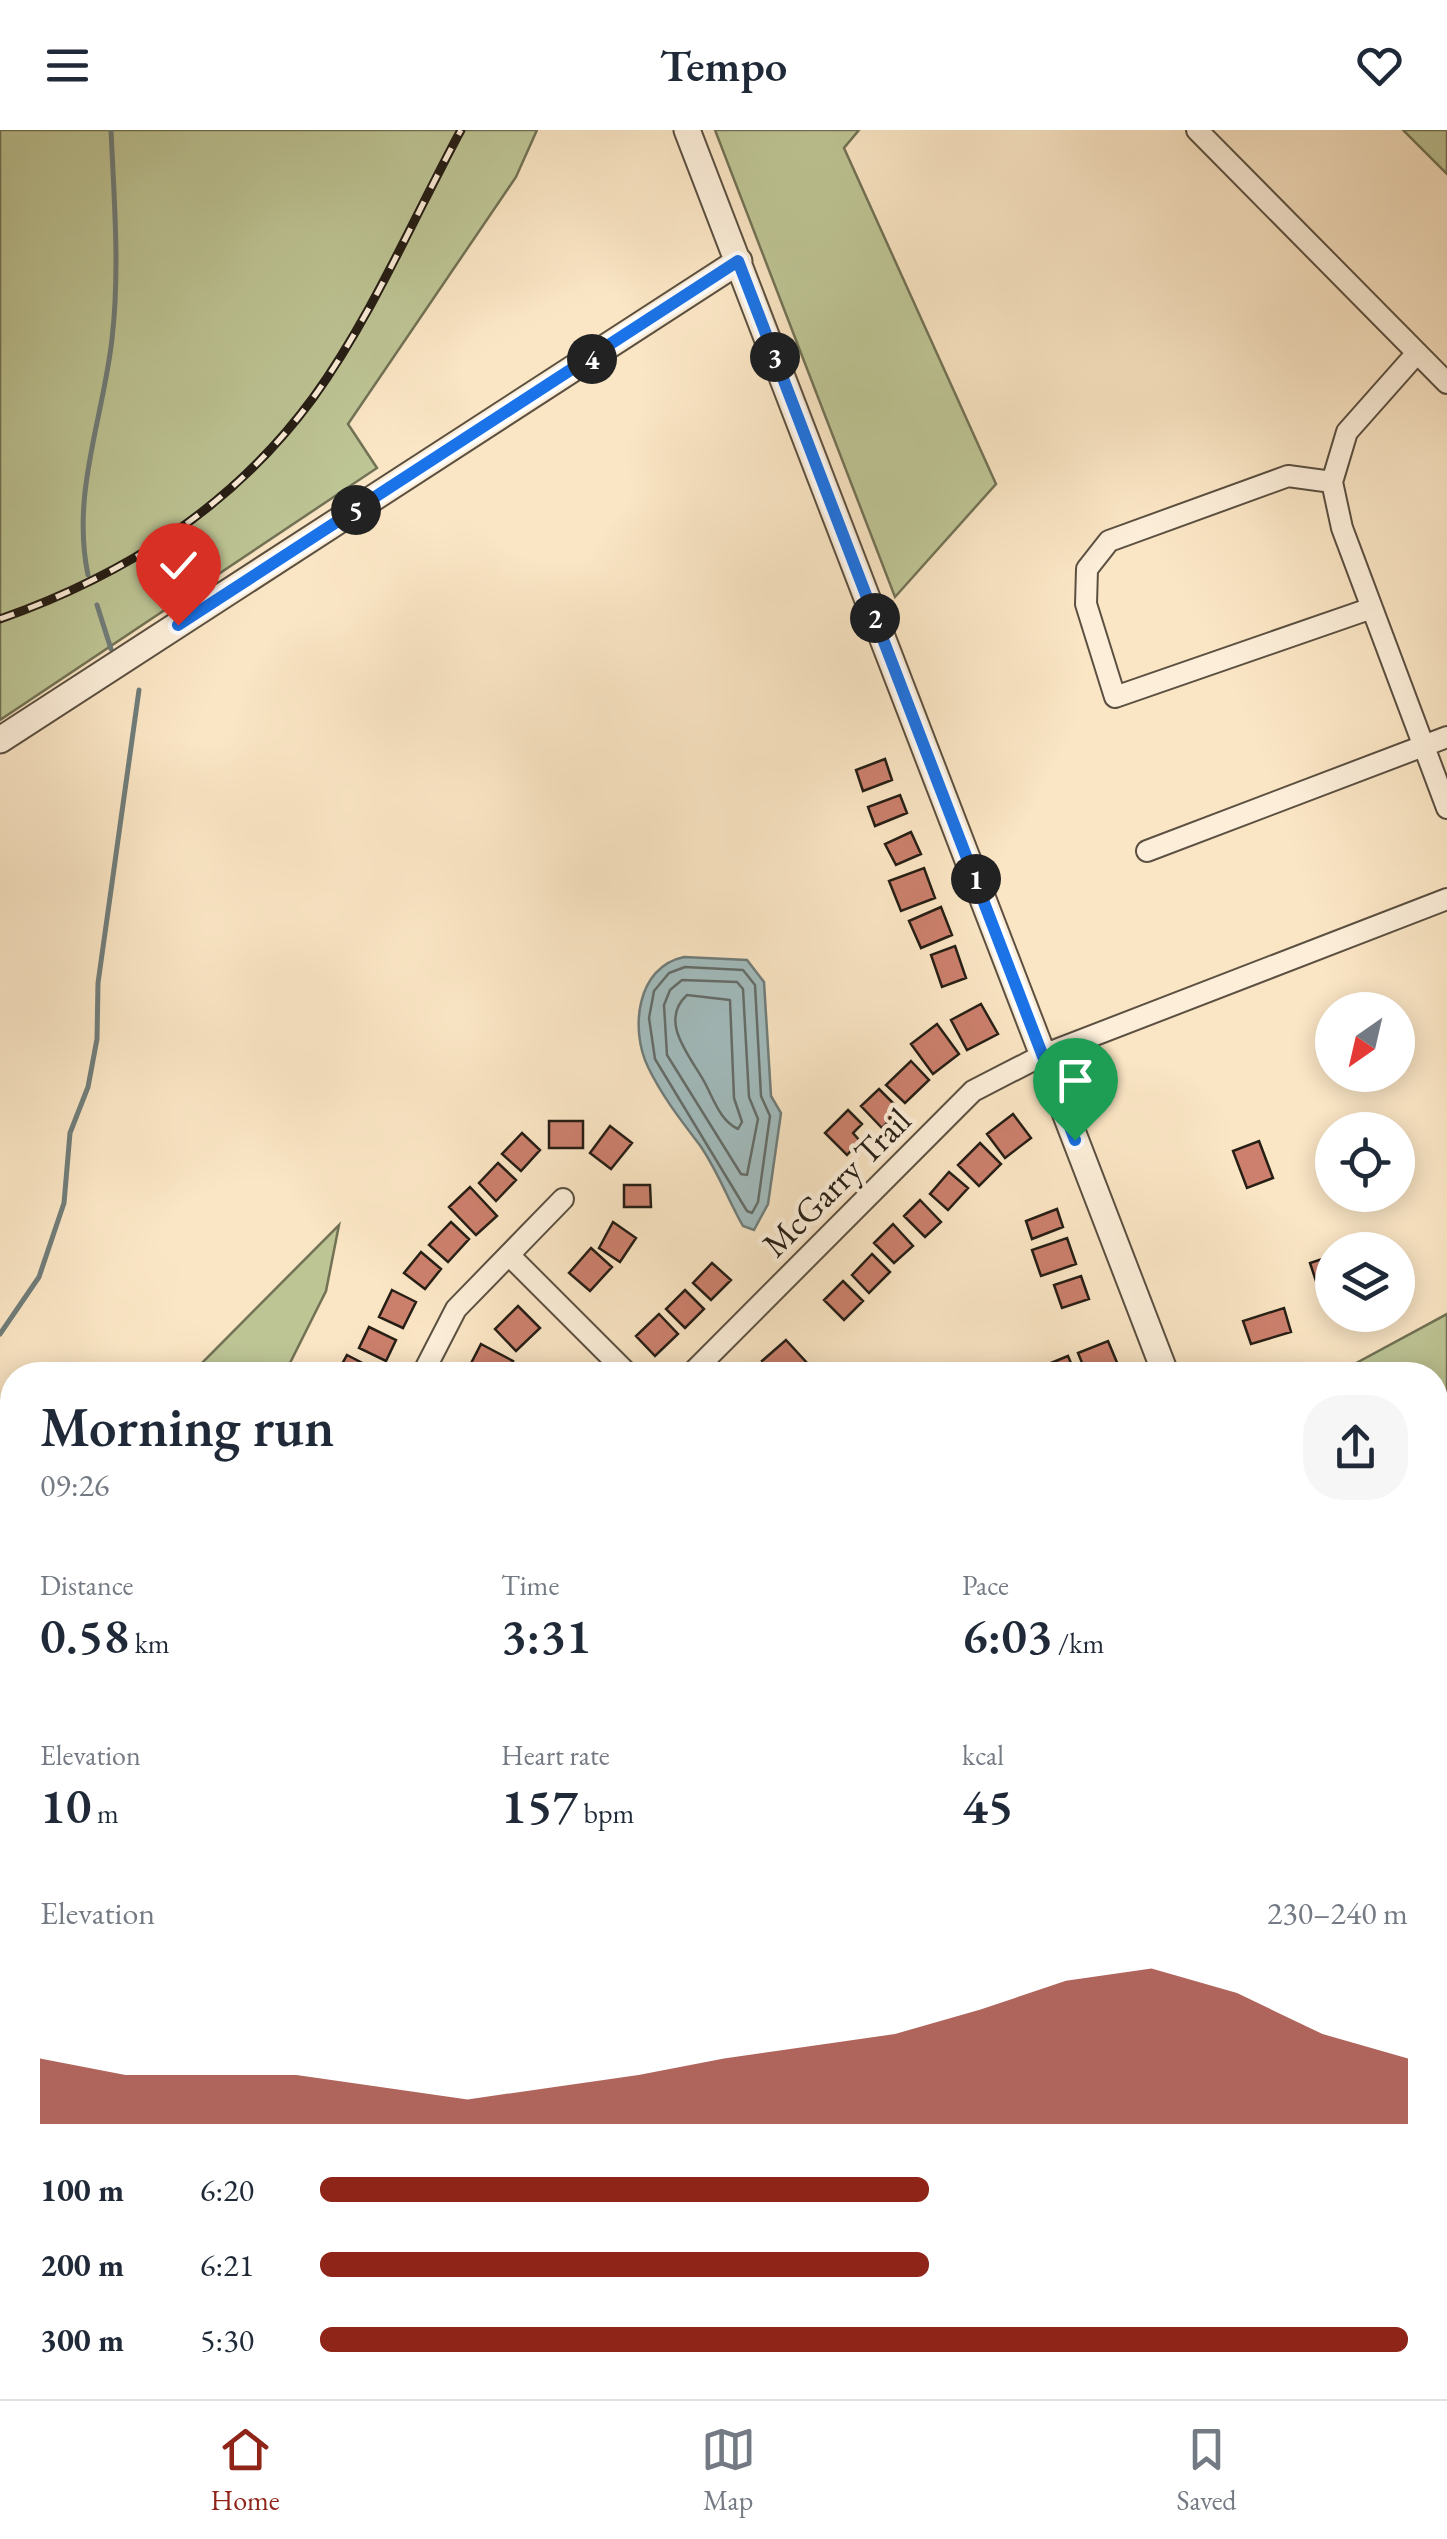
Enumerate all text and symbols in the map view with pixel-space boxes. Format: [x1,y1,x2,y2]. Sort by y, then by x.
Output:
text: Tempo [660,36,787,94]
icon: menu [40,38,95,93]
icon: heart [1352,38,1407,93]
pin: 3 [750,332,800,382]
pin: 4 [567,334,617,384]
text: 3 [768,339,782,375]
text: 4 [585,341,599,377]
pin: 5 [331,485,381,535]
text: 5 [349,492,363,528]
pin [136,523,221,626]
icon: check [151,538,206,593]
pin: 2 [850,593,900,643]
text: 2 [868,600,882,636]
pin: 1 [951,854,1001,904]
text: 1 [969,861,983,897]
north arrow [1315,992,1415,1092]
map controls [1315,992,1415,1332]
pin [1033,1038,1118,1141]
icon: arrive [1048,1053,1103,1108]
street label: McGarry Trail [752,1098,920,1266]
button: locate [1315,1112,1415,1212]
button: layers [1315,1232,1415,1332]
text: Morning run [40,1391,334,1462]
button: share [1303,1395,1408,1500]
text: 09:26 [40,1464,109,1506]
text: Distance [40,1567,134,1603]
text: Time [501,1567,559,1603]
text: Pace [962,1567,1009,1603]
text: 0.58 [40,1603,129,1668]
text: 3:31 [501,1603,592,1668]
text: 6:03 [962,1603,1053,1668]
text: km [129,1625,170,1661]
text: /km [1053,1625,1104,1661]
text: Elevation [40,1737,141,1773]
text: Heart rate [501,1737,610,1773]
text: kcal [962,1737,1004,1773]
text: 10 [40,1773,91,1838]
text: 157 [501,1773,578,1838]
text: 45 [962,1773,1013,1838]
text: m [91,1795,119,1831]
text: bpm [578,1795,634,1831]
text: Elevation [40,1892,155,1934]
text: 230–240 m [1267,1892,1408,1934]
text: 100 m [40,2169,124,2211]
text: 6:20 [200,2169,254,2211]
text: 200 m [40,2244,124,2286]
text: 6:21 [200,2244,254,2286]
text: 300 m [40,2319,124,2361]
text: 5:30 [200,2319,254,2361]
tab: Home [210,2422,280,2518]
tab: Map [701,2422,756,2518]
tab: Saved [1177,2422,1237,2518]

